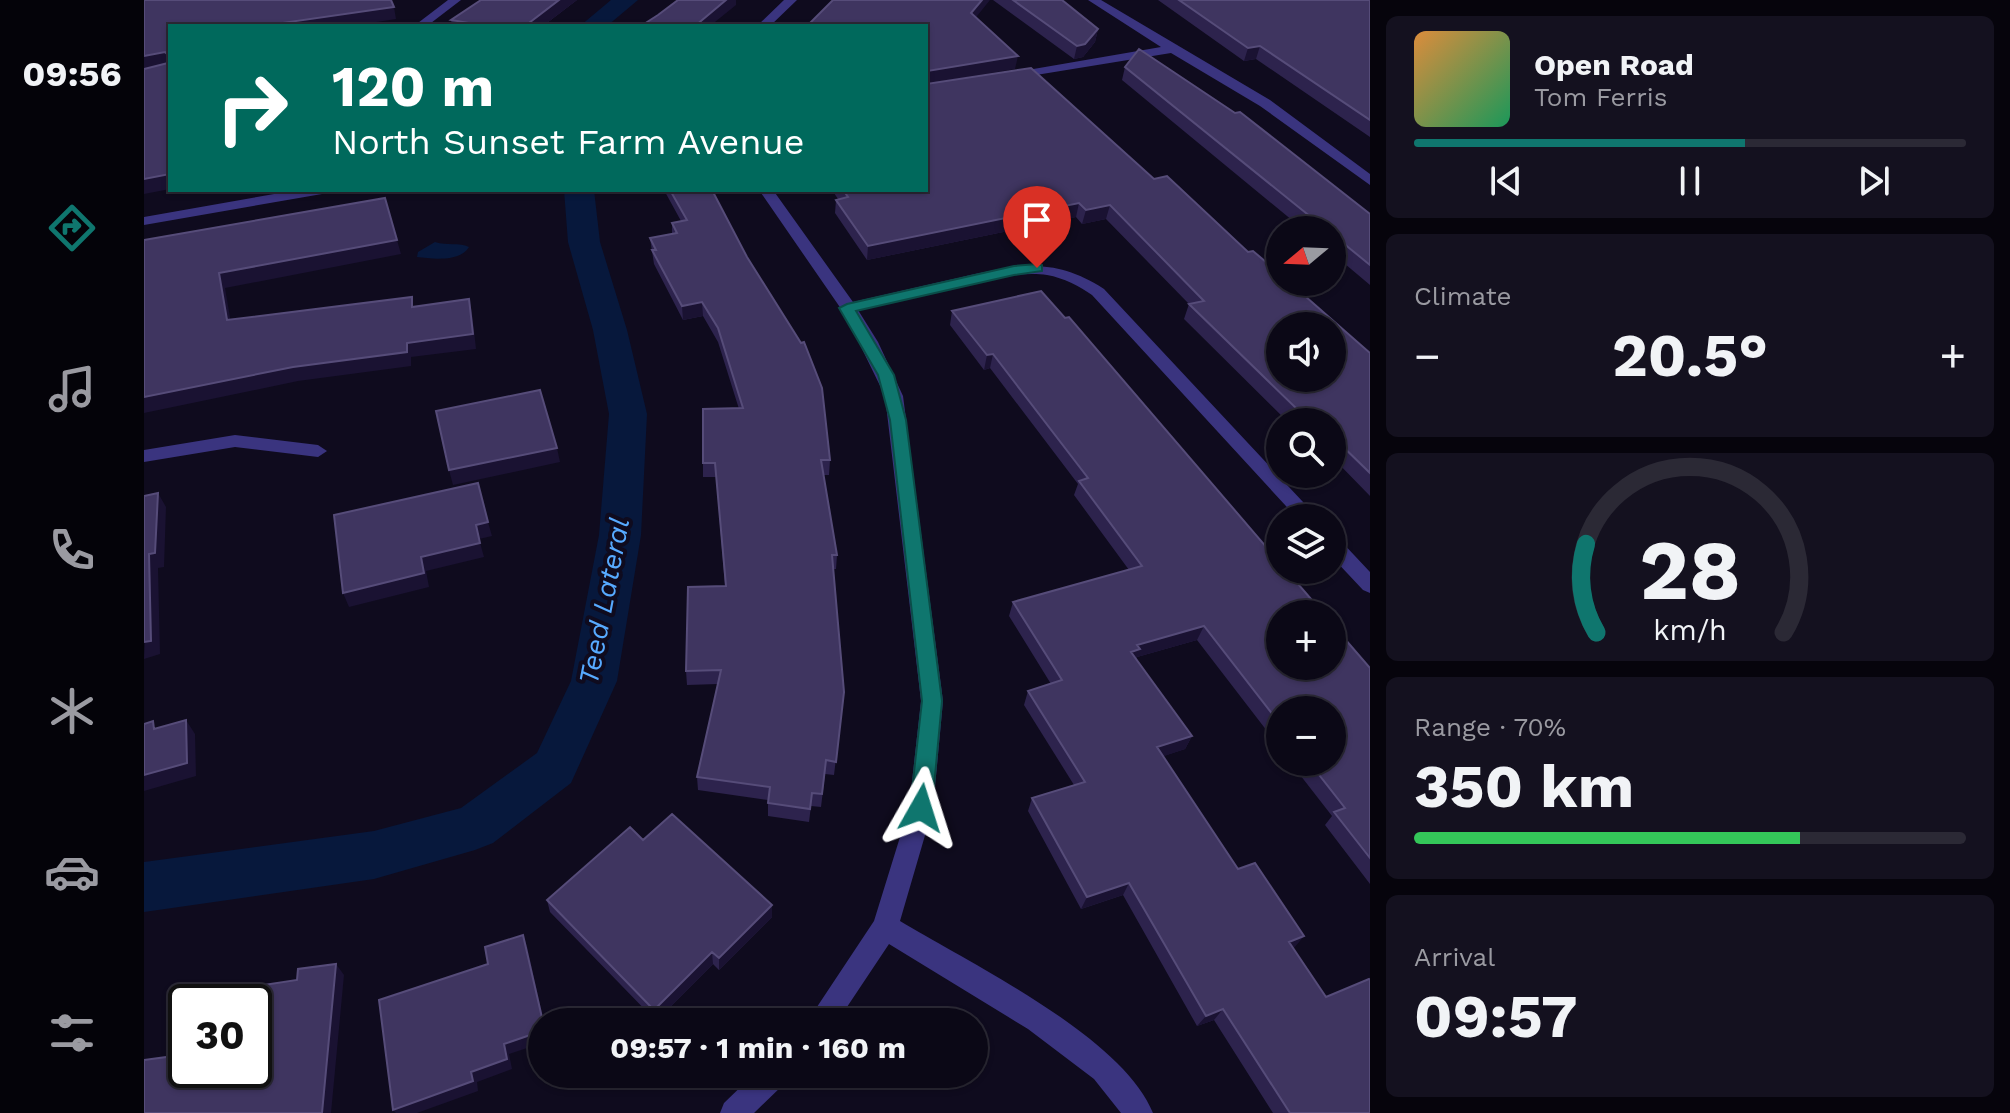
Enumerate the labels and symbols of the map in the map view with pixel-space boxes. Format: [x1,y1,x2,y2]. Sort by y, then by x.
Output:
pin [1003,186,1071,268]
north arrow [1266,216,1346,296]
water label: Teed Lateral [572,515,636,687]
position arrow [879,766,963,850]
speed limit sign: 30 [168,984,272,1088]

